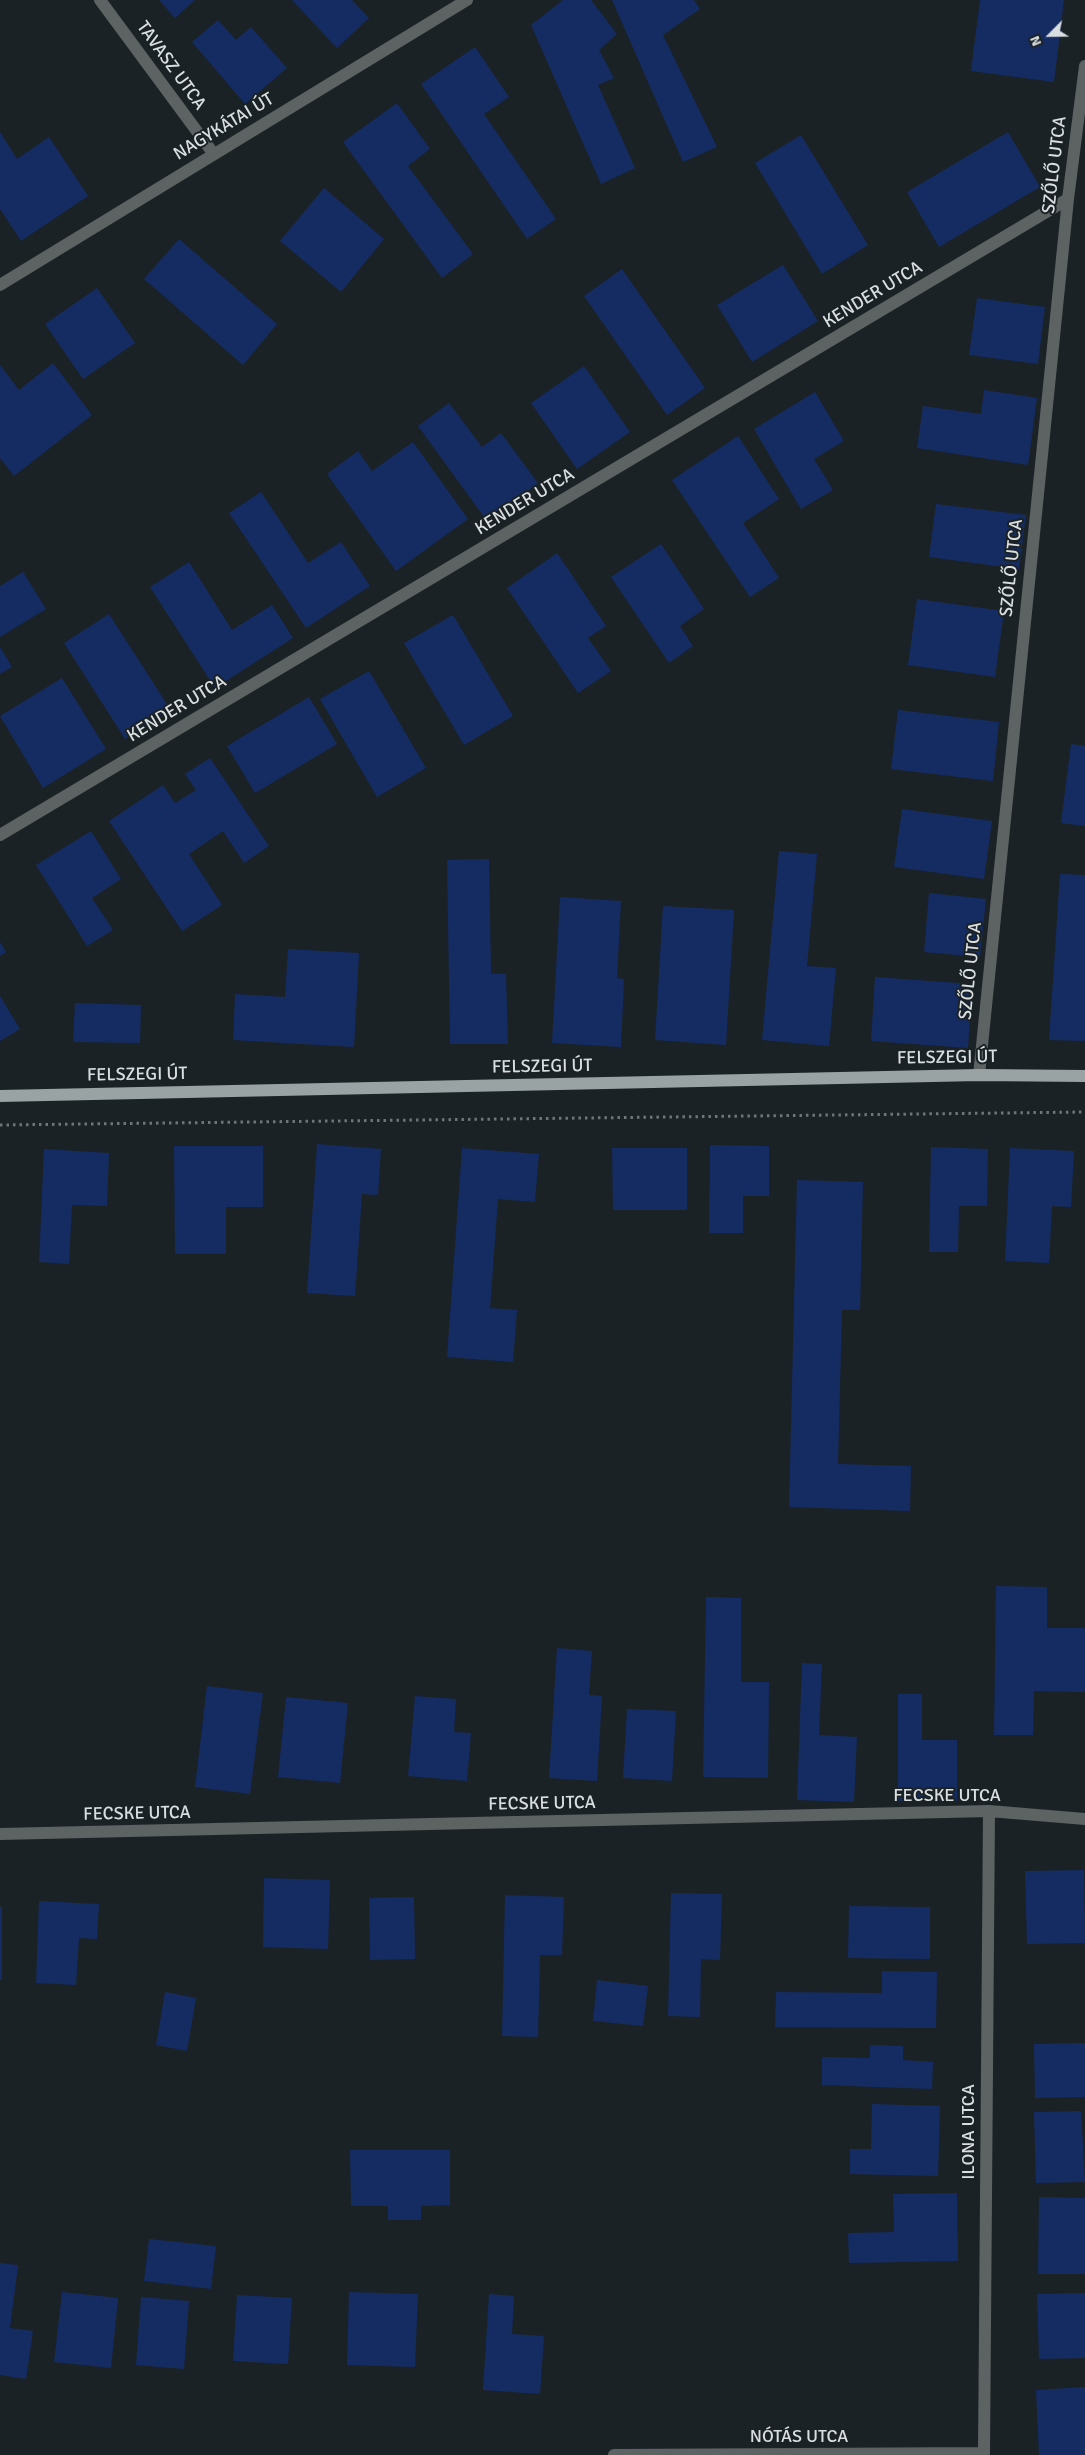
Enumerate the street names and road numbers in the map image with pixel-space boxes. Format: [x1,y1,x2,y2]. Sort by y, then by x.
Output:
street label: TAVASZ UTCA [132,17,210,115]
street label: NAGYKÁTAI ÚT [170,89,278,165]
street label: SZŐLŐ UTCA [1038,115,1072,215]
street label: KENDER UTCA [819,257,927,333]
street label: KENDER UTCA [471,464,579,540]
street label: SZŐLŐ UTCA [996,518,1028,618]
street label: KENDER UTCA [123,671,231,747]
street label: SZŐLŐ UTCA [955,921,987,1021]
street label: FELSZEGI ÚT [897,1046,997,1070]
street label: FELSZEGI ÚT [492,1055,592,1079]
street label: FELSZEGI ÚT [87,1063,187,1087]
street label: FECSKE UTCA [893,1785,1001,1807]
street label: FECSKE UTCA [488,1792,596,1816]
street label: FECSKE UTCA [83,1802,191,1826]
street label: ILONA UTCA [958,2084,980,2180]
street label: NÓTÁS UTCA [750,2426,848,2448]

